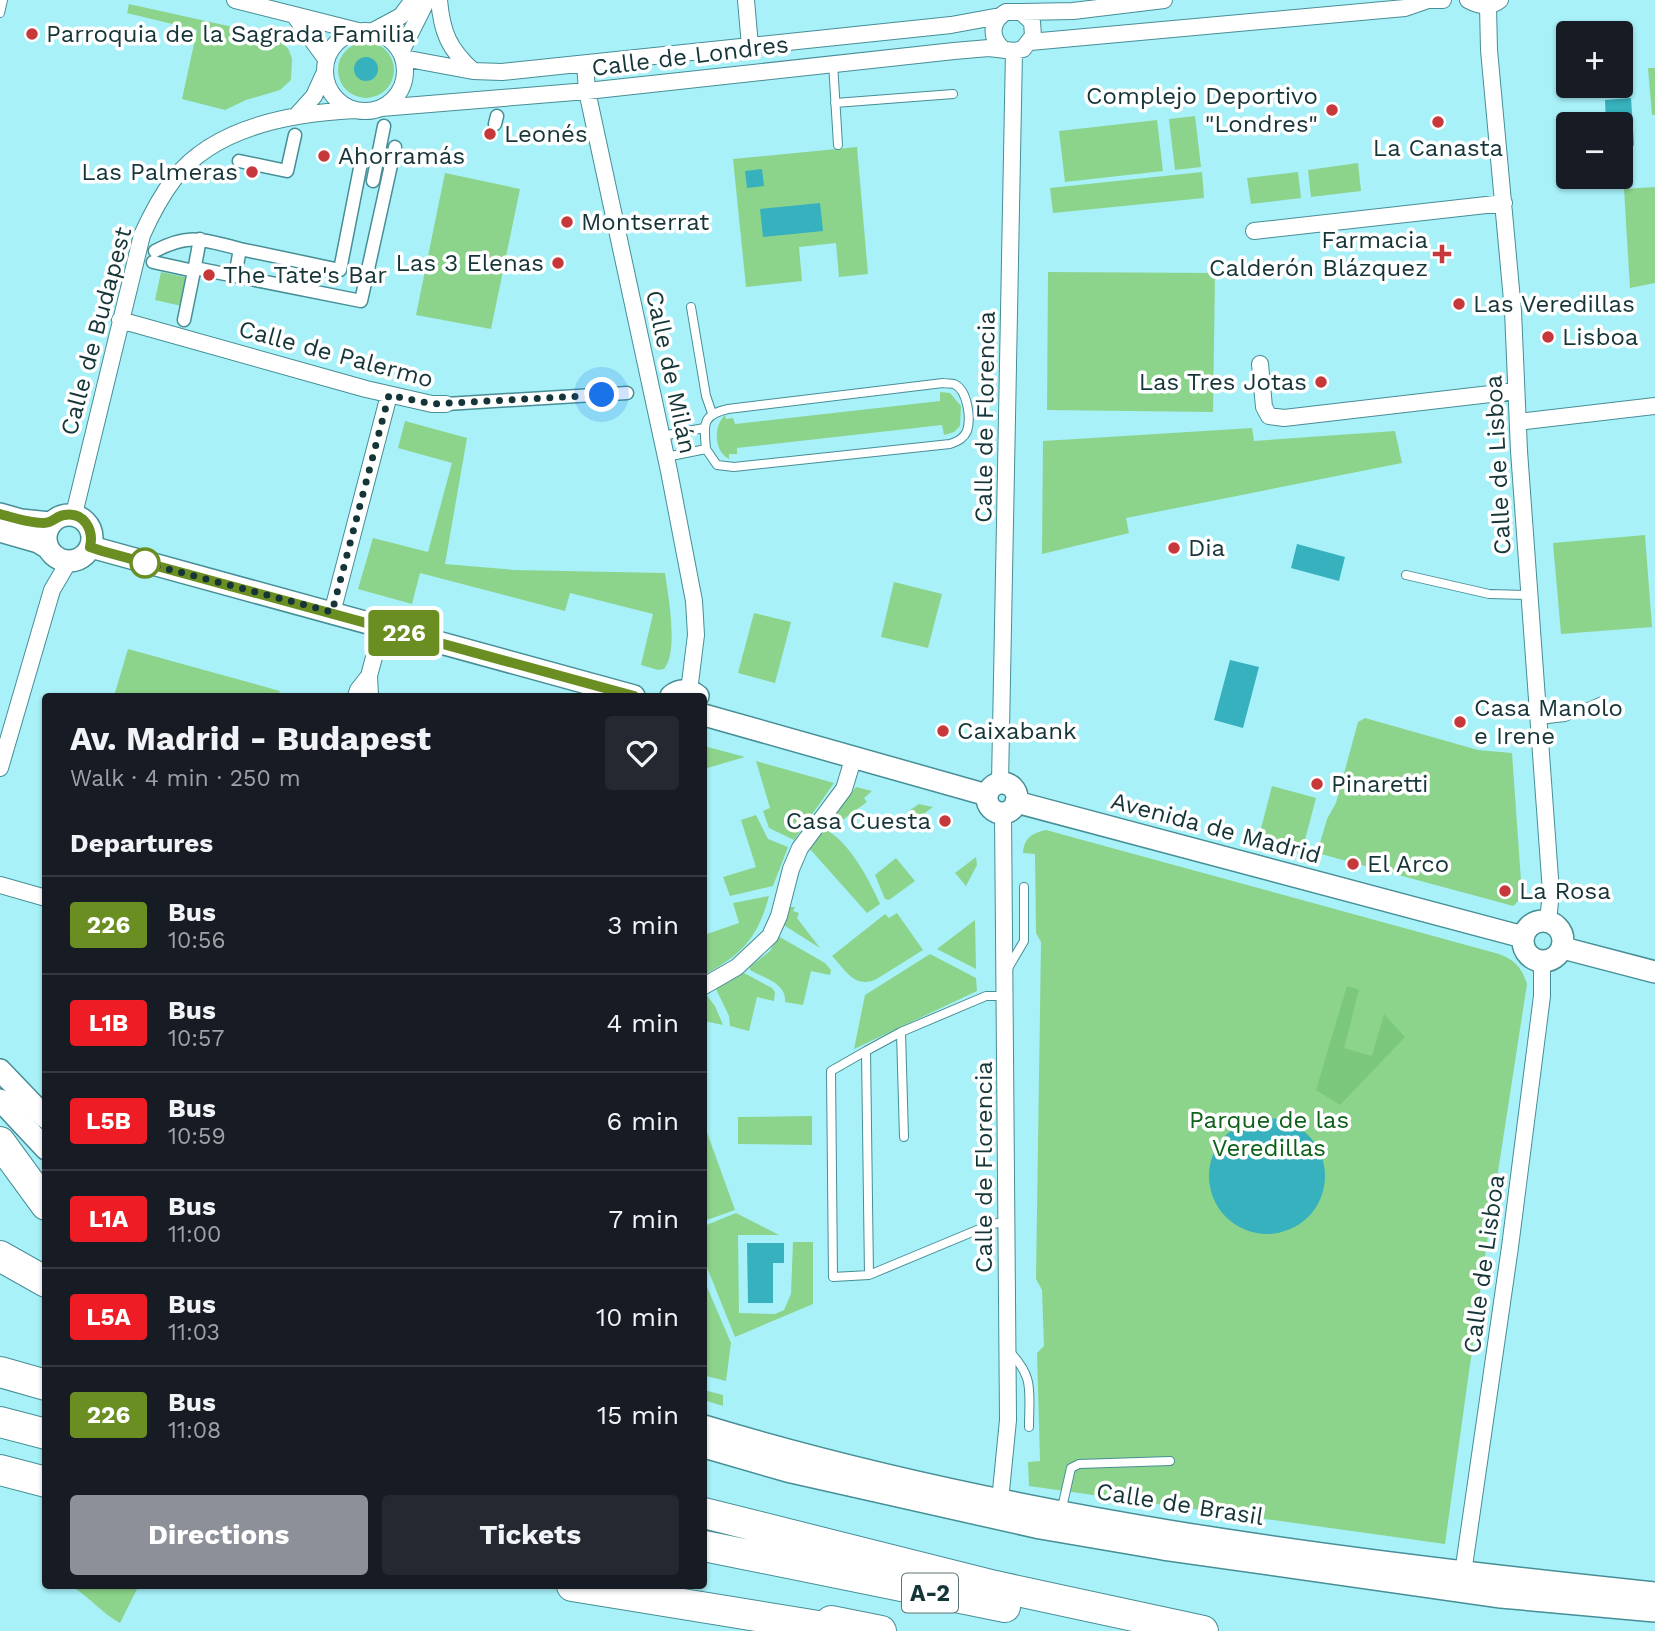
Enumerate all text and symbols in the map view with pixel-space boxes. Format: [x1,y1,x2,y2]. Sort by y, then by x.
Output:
place label: Parroquia de la Sagrada Familia [46,20,415,48]
map controls [1556,21,1633,189]
button: + [1556,21,1633,98]
marker: Parroquia de la Sagrada Familia [24,26,40,42]
street label: Calle de Londres [590,30,790,82]
place label: Complejo Deportivo "Londres" [1086,82,1318,138]
marker: Complejo Deportivo "Londres" [1324,102,1340,118]
button: − [1556,112,1633,189]
marker: La Canasta [1430,114,1446,130]
place label: Leonés [504,120,588,148]
marker: Leonés [482,126,498,142]
place label: La Canasta [1373,134,1503,162]
place label: Ahorramás [338,142,465,170]
marker: Ahorramás [316,148,332,164]
place label: Las Palmeras [81,158,238,186]
marker: Las Palmeras [244,164,260,180]
place label: Montserrat [581,208,709,236]
marker: Montserrat [559,214,575,230]
street label: Calle de Budapest [55,224,137,438]
place label: Farmacia Calderón Blázquez [1209,226,1428,282]
marker: Farmacia Calderón Blázquez [1434,246,1450,262]
place label: Las 3 Elenas [395,249,544,277]
marker: Las 3 Elenas [550,255,566,271]
place label: The Tate's Bar [223,261,387,289]
marker: The Tate's Bar [201,267,217,283]
street label: Calle de Milán [640,288,702,456]
place label: Las Veredillas [1473,290,1635,318]
marker: Las Veredillas [1451,296,1467,312]
street label: Calle de Florencia [969,311,1001,523]
street label: Calle de Palermo [236,315,436,393]
place label: Lisboa [1562,323,1638,351]
marker: Lisboa [1540,329,1556,345]
place label: Las Tres Jotas [1139,368,1307,396]
marker: Las Tres Jotas [1313,374,1329,390]
street label: Calle de Lisboa [1479,374,1517,556]
your location [584,377,619,412]
place label: Dia [1188,534,1225,562]
marker: Dia [1166,540,1182,556]
unlabelled marker [130,548,160,578]
line badge: 226 [364,610,444,656]
text: 226 [382,619,426,647]
place label: Casa Manolo e Irene [1474,694,1623,750]
marker: Casa Manolo e Irene [1452,714,1468,730]
button: heart [605,716,679,790]
place label: Caixabank [957,717,1077,745]
text: Av. Madrid - Budapest [70,719,431,758]
marker: Caixabank [935,723,951,739]
text: Walk · 4 min · 250 m [70,765,301,792]
place label: Pinaretti [1331,770,1428,798]
marker: Pinaretti [1309,776,1325,792]
street label: Avenida de Madrid [1108,787,1324,869]
place label: Casa Cuesta [786,807,931,835]
marker: Casa Cuesta [937,813,953,829]
text: Departures [70,828,213,858]
place label: El Arco [1367,850,1449,878]
marker: El Arco [1345,856,1361,872]
place label: La Rosa [1519,877,1611,905]
marker: La Rosa [1497,883,1513,899]
text: Bus [168,897,216,927]
text: 3 min [607,910,679,940]
text: 226 [87,911,130,939]
text: 10:56 [168,927,225,954]
text: Bus [168,995,216,1025]
text: 4 min [606,1008,679,1038]
text: L1B [89,1009,128,1037]
text: 10:57 [168,1025,224,1052]
street label: Calle de Florencia [970,1061,998,1273]
text: Bus [168,1093,216,1123]
text: 6 min [607,1106,679,1136]
park label: Parque de las Veredillas [1189,1106,1349,1162]
text: L5B [86,1107,131,1135]
text: 10:59 [168,1123,226,1150]
street label: Calle de Lisboa [1458,1173,1510,1355]
text: Bus [168,1191,216,1221]
text: 7 min [609,1204,679,1234]
text: L1A [89,1205,128,1233]
text: 11:00 [168,1221,221,1248]
text: Bus [168,1289,216,1319]
text: 10 min [596,1302,679,1332]
text: L5A [86,1303,131,1331]
text: 11:03 [168,1319,220,1346]
text: Bus [168,1387,216,1417]
text: 15 min [597,1400,679,1430]
text: 226 [87,1401,130,1429]
text: 11:08 [168,1417,221,1444]
street label: Calle de Brasil [1094,1477,1266,1531]
button: Directions [70,1495,368,1575]
button: Tickets [382,1495,679,1575]
road number: A-2 [902,1574,958,1612]

